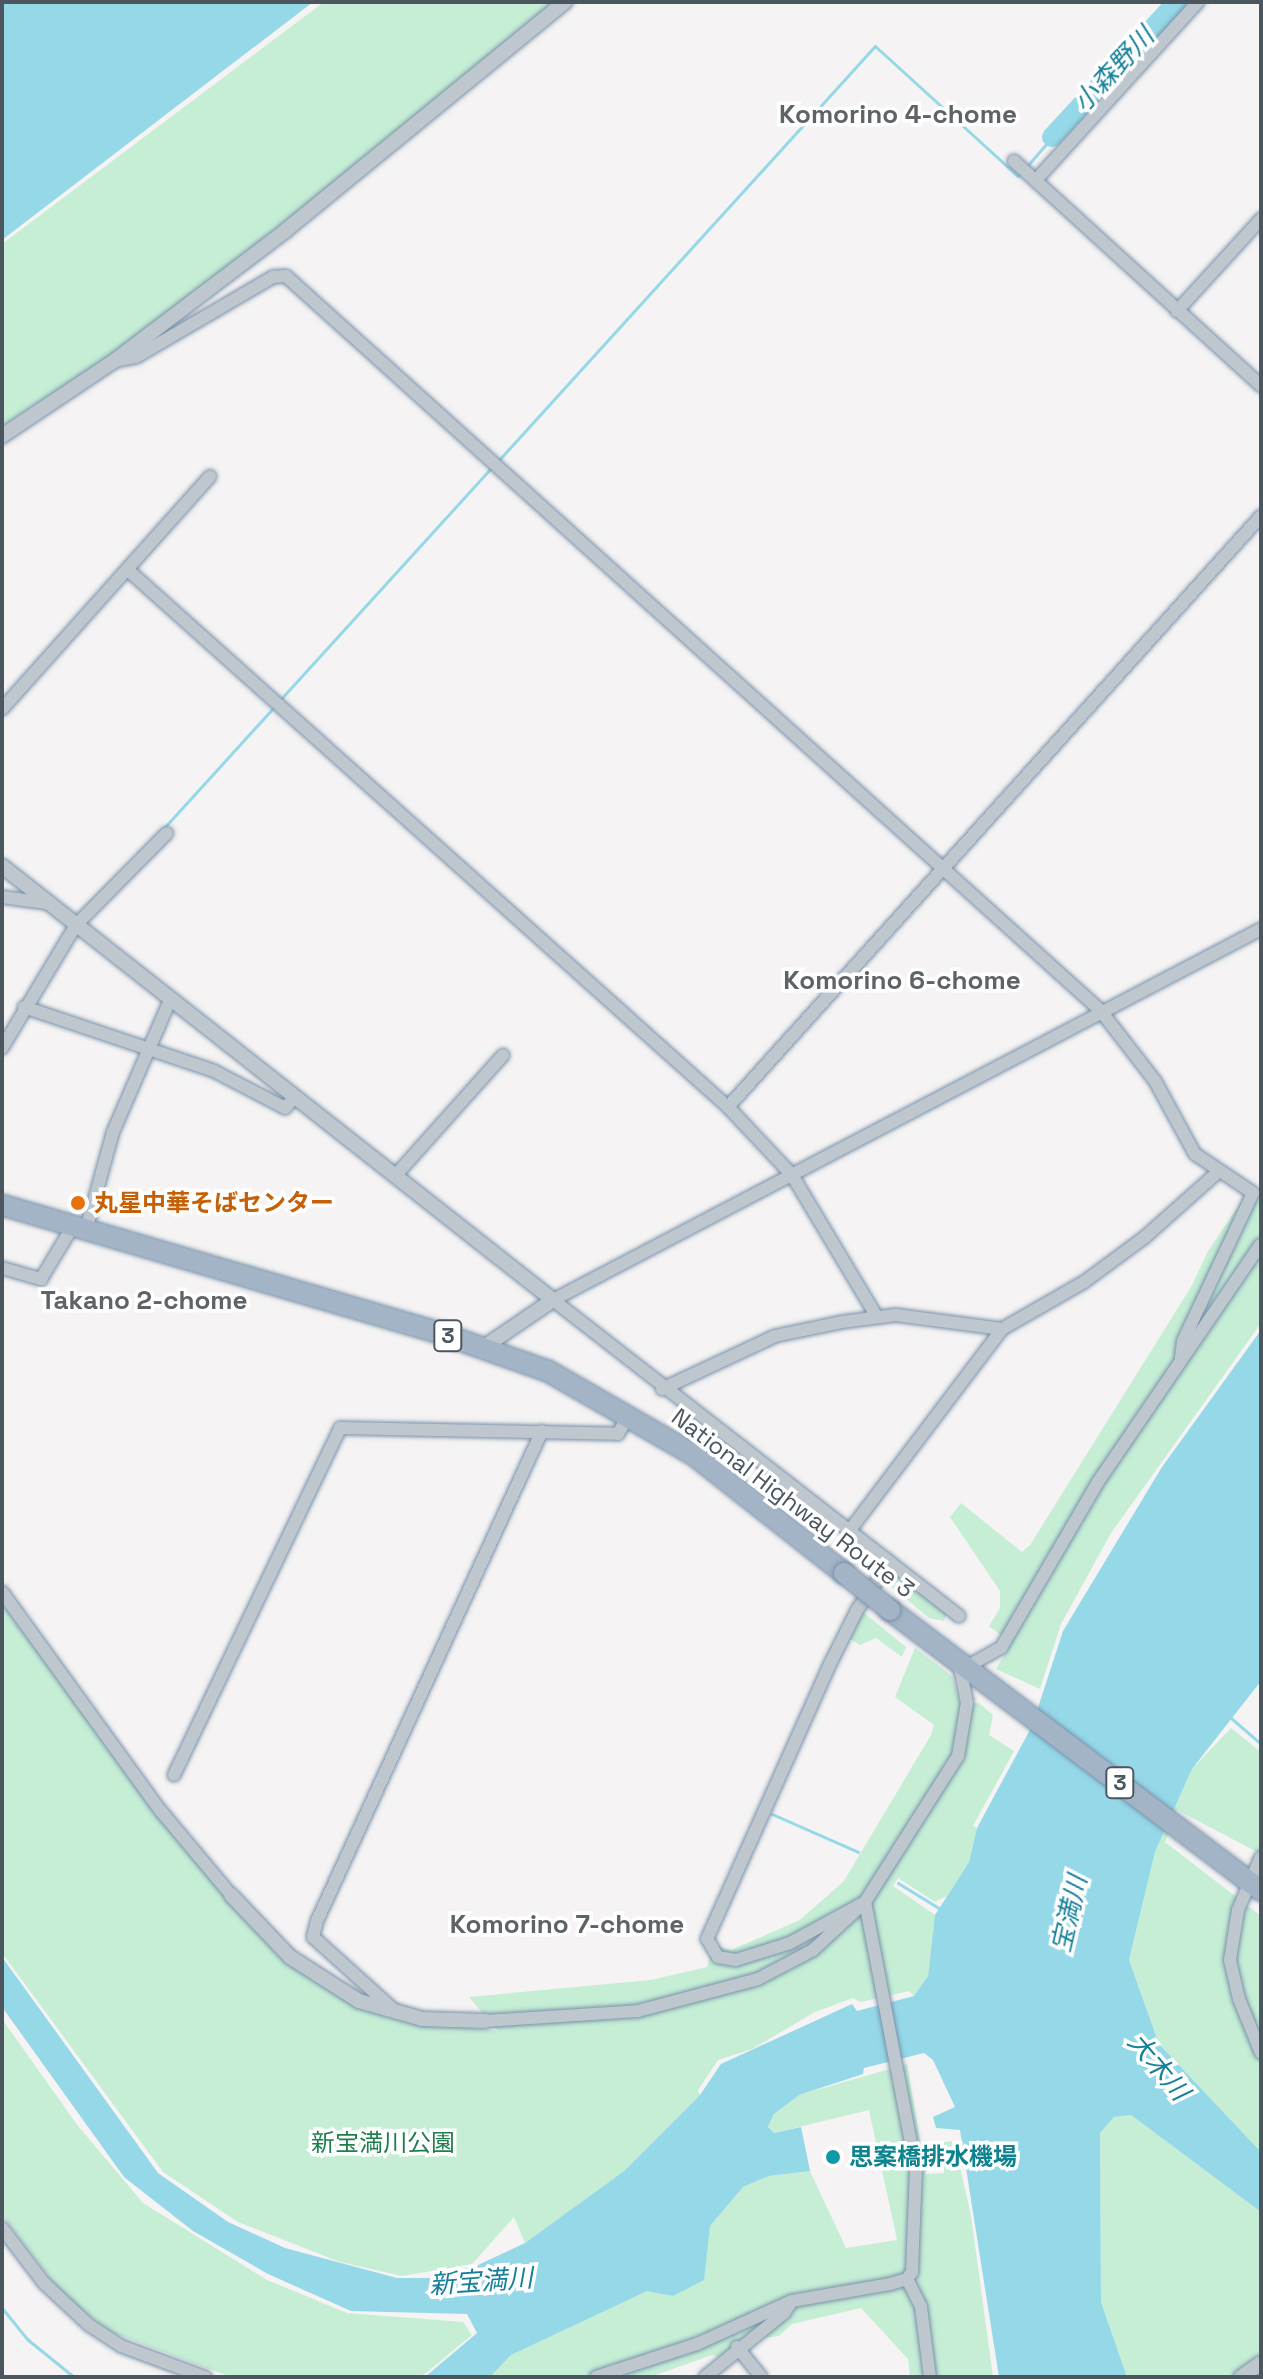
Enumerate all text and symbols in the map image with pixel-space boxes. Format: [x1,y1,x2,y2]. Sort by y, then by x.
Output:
water label: 小森野川 [1067,21,1161,119]
district label: Komorino 4-chome [779,99,1017,131]
district label: Komorino 6-chome [783,965,1021,997]
place label: 丸星中華そばセンター [94,1189,334,1217]
marker: 丸星中華そばセンター [69,1194,87,1212]
district label: Takano 2-chome [40,1285,248,1317]
road number: 3 [432,1318,464,1354]
street label: National Highway Route 3 [666,1402,920,1604]
road number: 3 [1104,1765,1136,1801]
water label: 宝満川 [1046,1872,1094,1956]
district label: Komorino 7-chome [450,1909,684,1941]
water label: 大木川 [1121,2027,1195,2107]
park label: 新宝満川公園 [311,2129,455,2157]
place label: 思案橋排水機場 [849,2143,1017,2171]
marker: 思案橋排水機場 [824,2148,842,2166]
water label: 新宝満川 [428,2263,534,2301]

